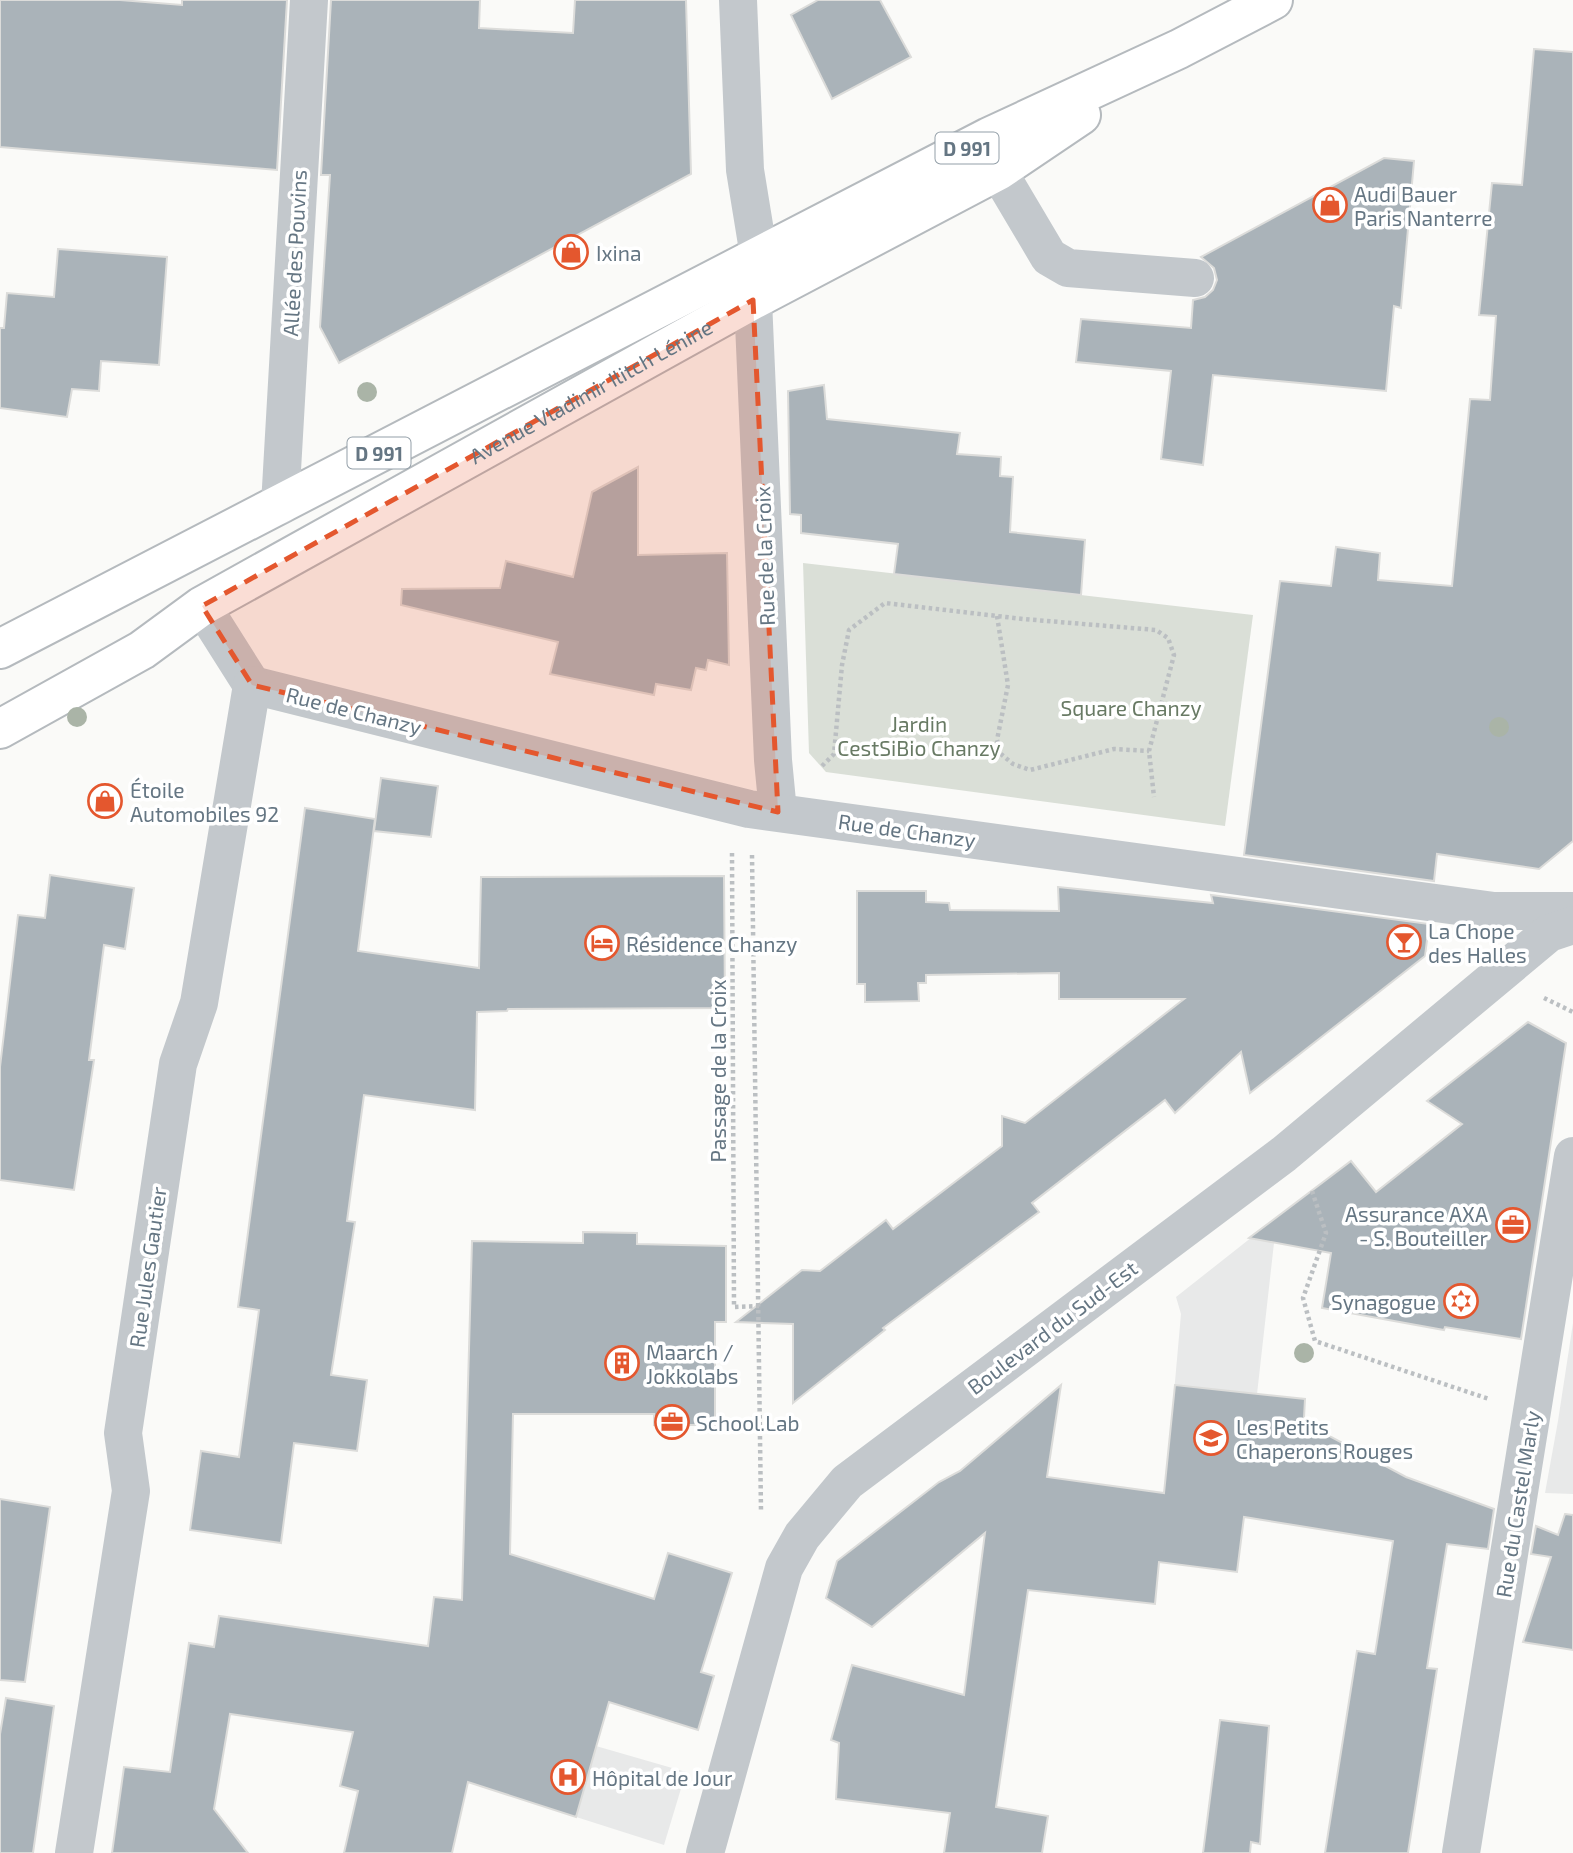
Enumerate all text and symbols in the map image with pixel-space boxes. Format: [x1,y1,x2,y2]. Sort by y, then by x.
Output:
road number: D 991 [936,132,998,164]
street label: Allée des Pouvins [277,169,311,337]
place label: Audi Bauer Paris Nanterre [1354,181,1492,230]
shop icon: Audi Bauer Paris Nanterre [1311,186,1349,224]
shop icon: Ixina [552,233,590,271]
place label: Ixina [596,240,642,265]
street label: Avenue Vladimir Ilitch Lénine [464,313,716,468]
road number: D 991 [348,437,410,468]
street label: Rue de la Croix [749,486,779,626]
street label: Rue de Chanzy [284,681,424,739]
park label: Square Chanzy [1060,695,1202,720]
park label: Jardin CestSiBio Chanzy [837,711,1001,760]
place label: Étoile Automobiles 92 [130,777,279,826]
shop icon: Étoile Automobiles 92 [86,782,124,820]
street label: Rue de Chanzy [837,808,977,852]
place label: La Chope des Halles [1428,918,1527,967]
bar icon: La Chope des Halles [1385,923,1423,961]
hotel icon: Résidence Chanzy [583,924,621,962]
place label: Résidence Chanzy [626,931,797,956]
street label: Passage de la Croix [705,979,730,1163]
street label: Rue Jules Gautier [123,1184,171,1349]
place label: Assurance AXA - S. Bouteiller [1345,1201,1489,1250]
office icon: Assurance AXA - S. Bouteiller [1494,1206,1532,1244]
street label: Boulevard du Sud-Est [962,1255,1142,1399]
synagogue icon: Synagogue [1442,1282,1480,1320]
place label: Synagogue [1331,1289,1436,1314]
place label: Maarch / Jokkolabs [646,1339,738,1388]
building icon: Maarch / Jokkolabs [603,1344,641,1382]
office icon: School.Lab [653,1403,691,1441]
street label: Rue du Castel Marly [1490,1409,1544,1599]
place label: School.Lab [696,1410,799,1435]
place label: Les Petits Chaperons Rouges [1236,1414,1413,1463]
school or university icon: Les Petits Chaperons Rouges [1192,1419,1230,1457]
hospital icon: Hôpital de Jour [549,1758,587,1796]
place label: Hôpital de Jour [592,1765,733,1790]

